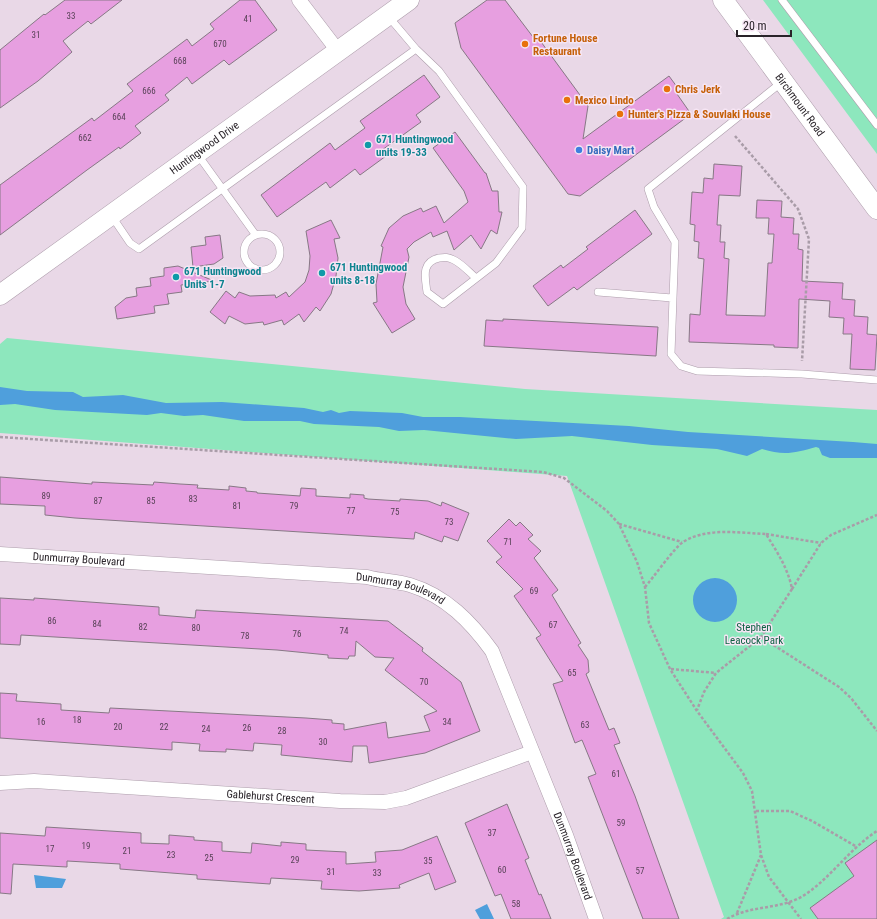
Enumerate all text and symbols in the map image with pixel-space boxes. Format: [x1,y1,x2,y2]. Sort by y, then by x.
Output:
house number: 33 [67,11,75,21]
scale bar [737,12,791,38]
house number: 41 [244,14,252,24]
text: 20 m [743,19,767,33]
house number: 31 [32,30,40,40]
place label: Fortune House Restaurant [533,32,597,58]
house number: 670 [213,39,227,49]
marker: Fortune House Restaurant [520,39,530,49]
house number: 668 [173,56,187,66]
street label: Birchmount Road [772,71,827,139]
place label: Chris Jerk [675,83,721,96]
marker: Chris Jerk [662,84,672,94]
house number: 666 [142,86,156,96]
place label: Mexico Lindo [575,94,634,107]
marker: Mexico Lindo [562,95,572,105]
place label: Hunter's Pizza & Souvlaki House [628,108,771,121]
marker: Hunter's Pizza & Souvlaki House [615,109,625,119]
house number: 664 [112,112,126,122]
street label: Huntingwood Drive [168,119,242,177]
house number: 662 [78,133,92,143]
place label: 671 Huntingwood units 19-33 [376,133,453,159]
marker: 671 Huntingwood units 19-33 [363,140,373,150]
place label: Daisy Mart [587,144,635,157]
marker: Daisy Mart [574,145,584,155]
place label: 671 Huntingwood units 8-18 [330,261,407,287]
place label: 671 Huntingwood Units 1-7 [184,265,261,291]
marker: 671 Huntingwood units 8-18 [317,268,327,278]
marker: 671 Huntingwood Units 1-7 [171,272,181,282]
house number: 89 [42,491,50,501]
house number: 83 [189,494,197,504]
house number: 87 [94,496,103,506]
house number: 85 [147,496,156,506]
house number: 81 [233,501,241,511]
house number: 79 [290,501,298,511]
house number: 77 [347,506,356,516]
house number: 75 [391,507,400,517]
house number: 73 [445,517,453,527]
house number: 71 [504,537,512,547]
street label: Dunmurray Boulevard [32,550,125,569]
street label: Dunmurray Boulevard [356,570,447,607]
house number: 69 [530,586,538,596]
house number: 86 [48,616,56,626]
house number: 84 [93,619,102,629]
house number: 67 [549,620,558,630]
park label: Stephen Leacock Park [725,621,783,647]
house number: 82 [139,622,148,632]
house number: 80 [192,623,200,633]
house number: 74 [340,626,349,636]
house number: 76 [293,629,301,639]
house number: 78 [241,631,249,641]
house number: 65 [568,668,577,678]
house number: 70 [420,677,428,687]
house number: 18 [73,715,81,725]
house number: 16 [37,717,45,727]
house number: 34 [443,717,452,727]
house number: 63 [581,720,589,730]
house number: 20 [114,722,122,732]
house number: 22 [160,722,169,732]
house number: 26 [243,723,251,733]
house number: 24 [202,724,211,734]
house number: 28 [278,726,286,736]
house number: 30 [319,737,327,747]
house number: 61 [612,769,620,779]
street label: Gablehurst Crescent [226,788,315,806]
street label: Dunmurray Boulevard [550,810,595,902]
house number: 59 [617,818,625,828]
house number: 37 [488,828,497,838]
house number: 19 [82,841,90,851]
house number: 17 [46,844,55,854]
house number: 21 [123,846,131,856]
house number: 23 [167,850,175,860]
house number: 25 [205,853,214,863]
house number: 29 [291,855,299,865]
house number: 35 [424,856,433,866]
house number: 60 [498,865,506,875]
house number: 57 [636,866,645,876]
house number: 31 [327,867,335,877]
house number: 33 [373,868,381,878]
house number: 58 [512,899,520,909]

